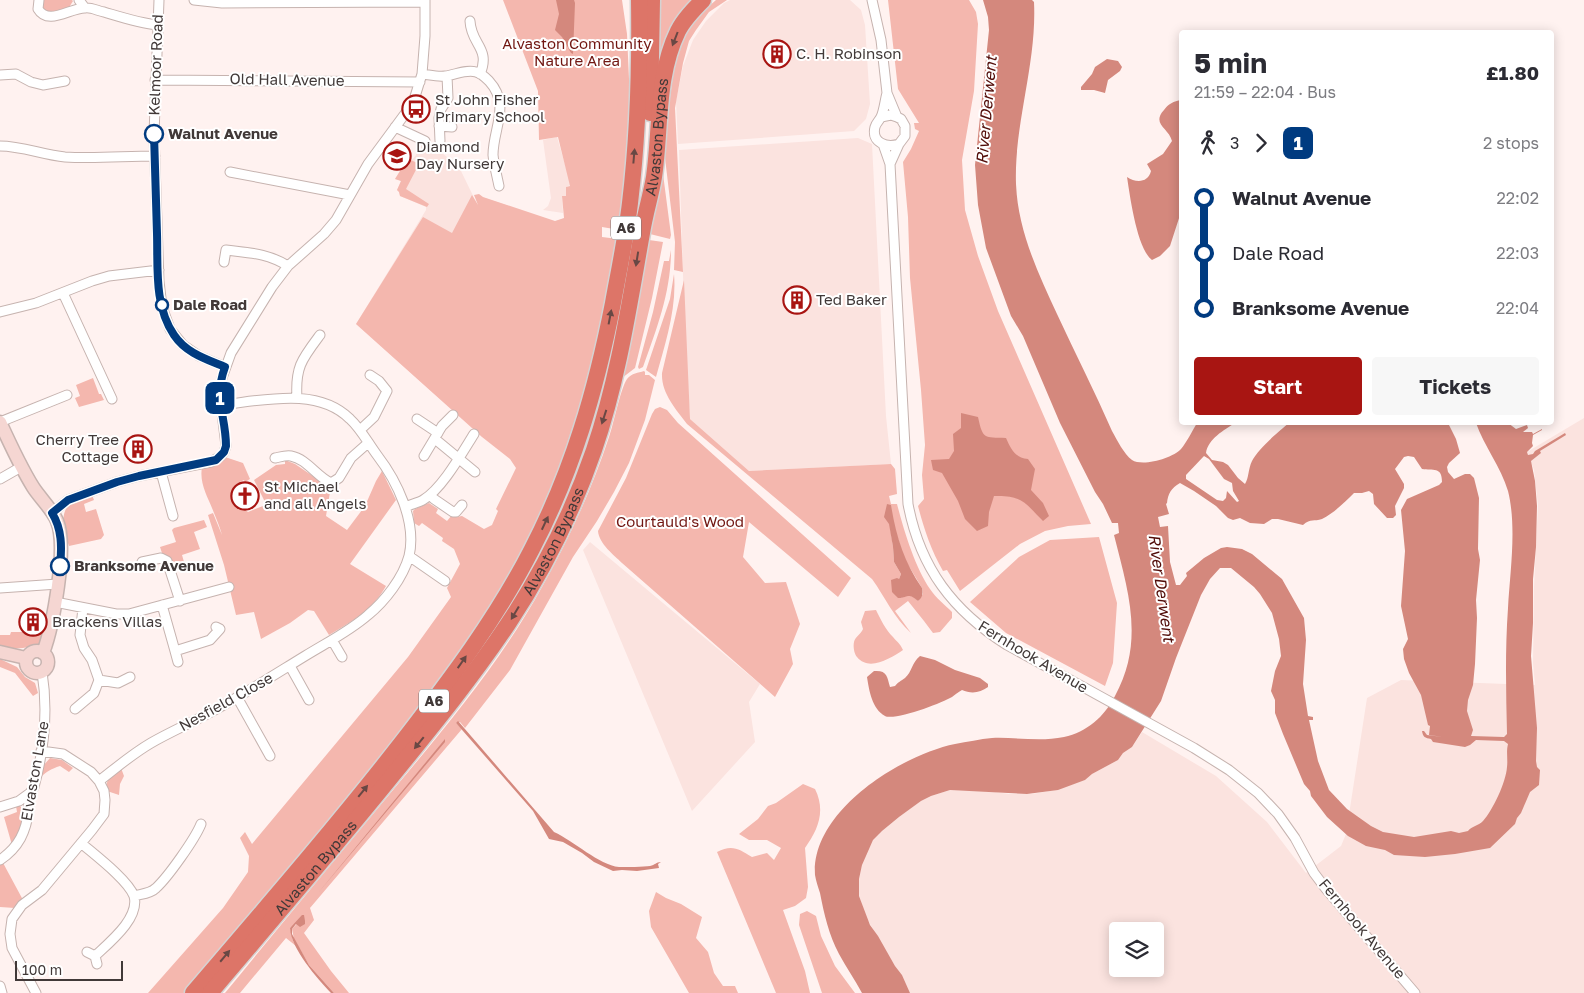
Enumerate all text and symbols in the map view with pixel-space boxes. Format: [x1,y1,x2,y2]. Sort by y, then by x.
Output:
street label: Kelmoor Road [144,14,166,116]
one-way arrow [670,32,678,46]
park label: Alvaston Community Nature Area [502,34,652,69]
building icon: C. H. Robinson [762,39,792,69]
place label: C. H. Robinson [796,44,902,62]
text: 5 min [1194,46,1267,79]
water label: River Derwent [971,53,1001,165]
text: £1.80 [1486,61,1539,84]
street label: Old Hall Avenue [229,69,345,89]
street label: Alvaston Bypass [640,76,671,197]
text: 21:59 – 22:04 · Bus [1194,82,1336,102]
place label: St John Fisher Primary School [435,90,545,125]
bus stop icon: St John Fisher Primary School [401,94,431,124]
marker: Walnut Avenue [144,124,164,144]
place label: Walnut Avenue [168,124,278,142]
icon: walk [1194,129,1222,157]
icon: forward [1247,129,1275,157]
text: 1 [1293,132,1303,154]
text: 3 [1230,133,1239,153]
text: 2 stops [1483,133,1539,153]
place label: Diamond Day Nursery [416,137,505,172]
school or university icon: Diamond Day Nursery [382,141,412,171]
one-way arrow [631,148,639,164]
text: Walnut Avenue [1232,186,1371,209]
text: 22:02 [1496,188,1539,208]
road number: A6 [611,217,641,240]
text: Dale Road [1232,241,1324,264]
text: 22:03 [1496,243,1539,263]
one-way arrow [633,252,641,268]
building icon: Ted Baker [782,285,812,315]
place label: Ted Baker [816,290,887,308]
place label: Dale Road [173,295,247,313]
text: Branksome Avenue [1232,296,1409,319]
marker: Dale Road [155,298,169,312]
text: 22:04 [1496,298,1539,318]
one-way arrow [607,308,615,324]
button: Start [1194,357,1362,415]
button: Tickets [1372,357,1539,415]
line badge: 1 [204,382,236,414]
text: 1 [215,387,225,409]
one-way arrow [600,410,608,425]
place label: Cherry Tree Cottage [36,430,119,465]
building icon: Cherry Tree Cottage [123,434,153,464]
place label: St Michael and all Angels [264,477,367,512]
church icon: St Michael and all Angels [230,481,260,511]
street label: Alvaston Bypass [518,484,587,598]
park label: Courtauld's Wood [616,512,744,530]
one-way arrow [541,516,549,530]
water label: River Derwent [1145,533,1180,645]
marker: Branksome Avenue [50,556,70,576]
place label: Branksome Avenue [74,556,214,574]
one-way arrow [511,606,520,619]
building icon: Brackens Villas [18,607,48,637]
place label: Brackens Villas [52,612,162,630]
street label: Fernhook Avenue [975,616,1092,696]
one-way arrow [457,655,467,669]
street label: Nesfield Close [176,668,276,734]
road number: A6 [419,689,449,712]
street label: Elvaston Lane [16,719,52,822]
one-way arrow [414,736,425,749]
one-way arrow [358,785,369,798]
street label: Alvaston Bypass [270,816,360,918]
street label: Fernhook Avenue [1316,875,1410,982]
map controls [1109,922,1164,977]
button: layers [1109,922,1164,977]
one-way arrow [219,950,230,963]
scale bar [15,958,122,981]
text: 100 m [22,961,62,978]

